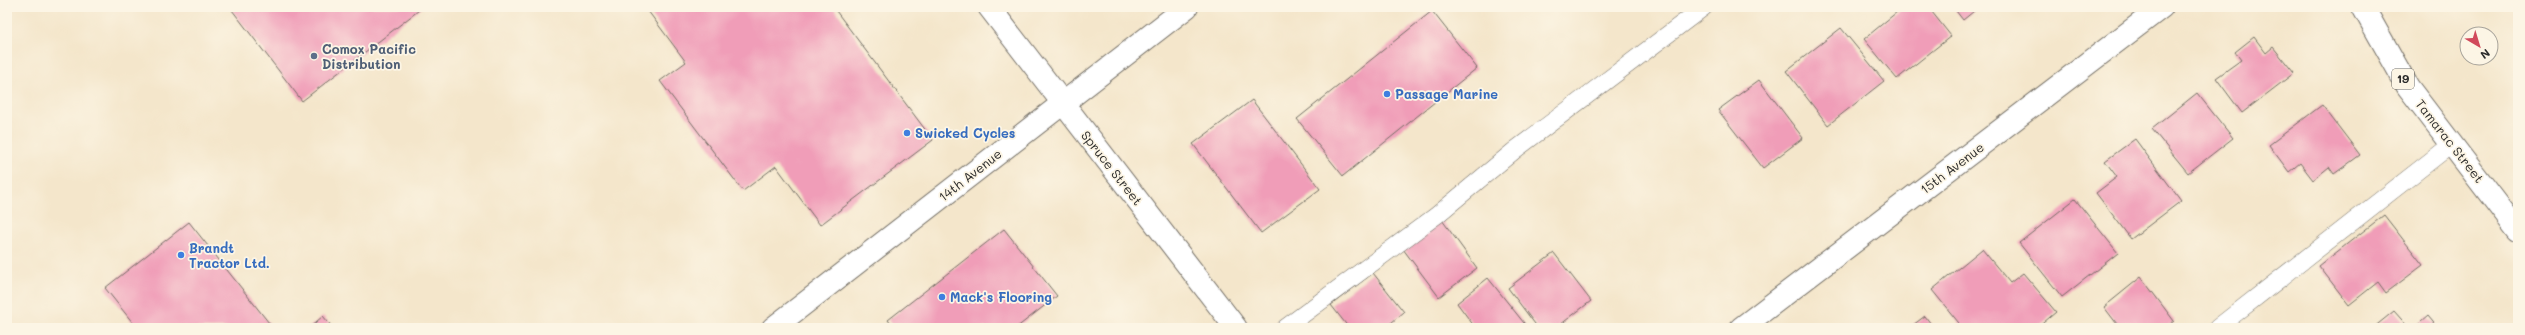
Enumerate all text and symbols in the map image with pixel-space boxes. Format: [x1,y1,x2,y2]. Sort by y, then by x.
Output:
north arrow [2459,26,2499,66]
place label: Comox Pacific Distribution [322,40,416,72]
text: N [2478,46,2493,63]
marker: Comox Pacific Distribution [309,51,319,61]
road number: 19 [2392,69,2414,89]
place label: Passage Marine [1395,85,1498,102]
marker: Passage Marine [1382,89,1392,99]
street label: Tamarac Street [2412,95,2489,186]
place label: Swicked Cycles [915,124,1015,142]
street label: Spruce Street [1078,127,1147,209]
marker: Swicked Cycles [902,128,912,138]
street label: 15th Avenue [1916,138,1987,197]
street label: 14th Avenue [935,145,1005,205]
place label: Brandt Tractor Ltd. [189,239,270,271]
marker: Brandt Tractor Ltd. [176,250,186,260]
place label: Mack's Flooring [950,288,1052,305]
marker: Mack's Flooring [937,292,947,302]

